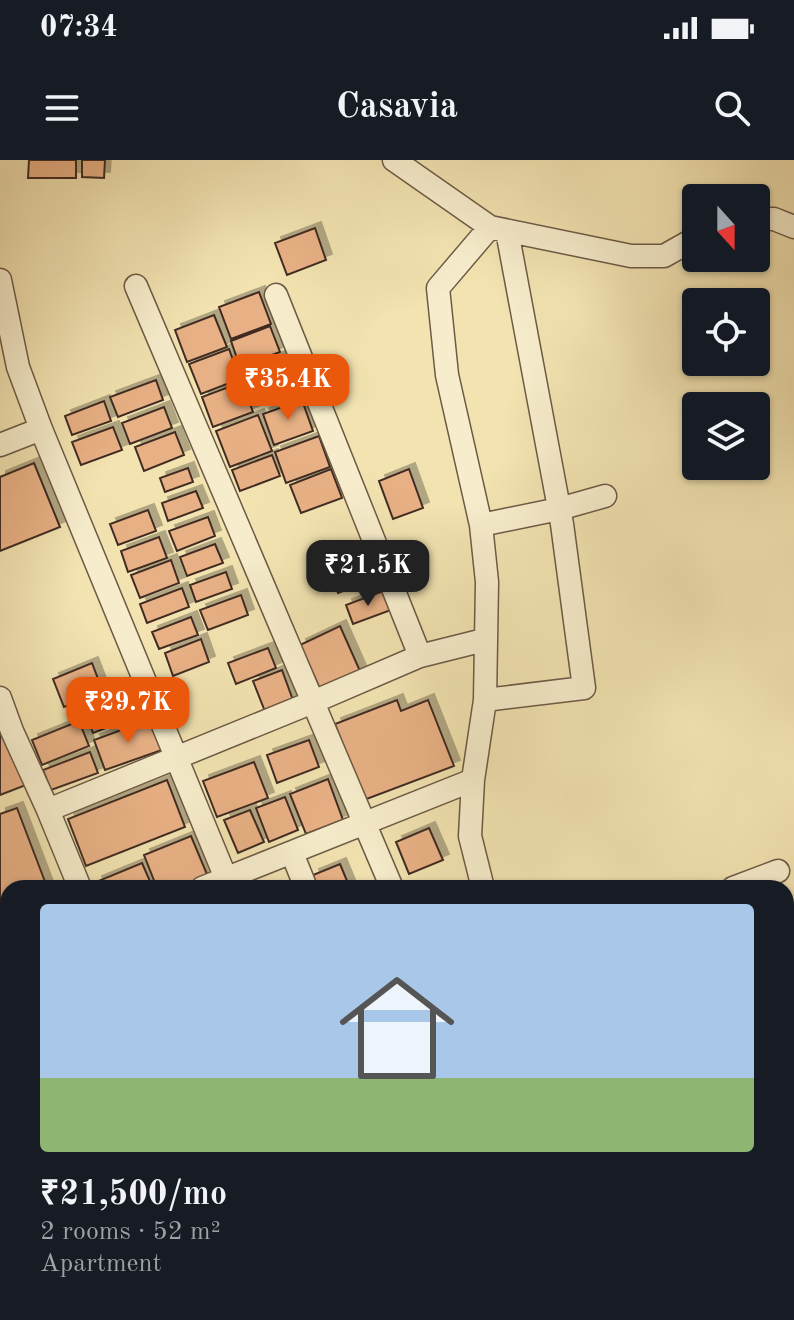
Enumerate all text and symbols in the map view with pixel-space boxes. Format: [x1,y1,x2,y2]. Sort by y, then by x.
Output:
text: 07:34 [40,13,118,43]
icon: menu [40,86,84,130]
icon: search [710,86,754,130]
text: Casavia [336,90,458,126]
north arrow [682,184,770,272]
map controls [682,184,770,480]
button: locate [682,288,770,376]
pin: ₹35.4K [223,354,353,422]
text: ₹35.4K [244,367,332,393]
button: layers [682,392,770,480]
pin: ₹21.5K [303,540,433,608]
text: ₹21.5K [324,553,412,579]
pin: ₹29.7K [63,677,193,745]
text: ₹29.7K [84,690,172,716]
icon: home [325,956,469,1100]
text: ₹21,500/mo [40,1178,227,1212]
text: 2 rooms · 52 m² [40,1219,221,1245]
text: Apartment [40,1251,162,1277]

